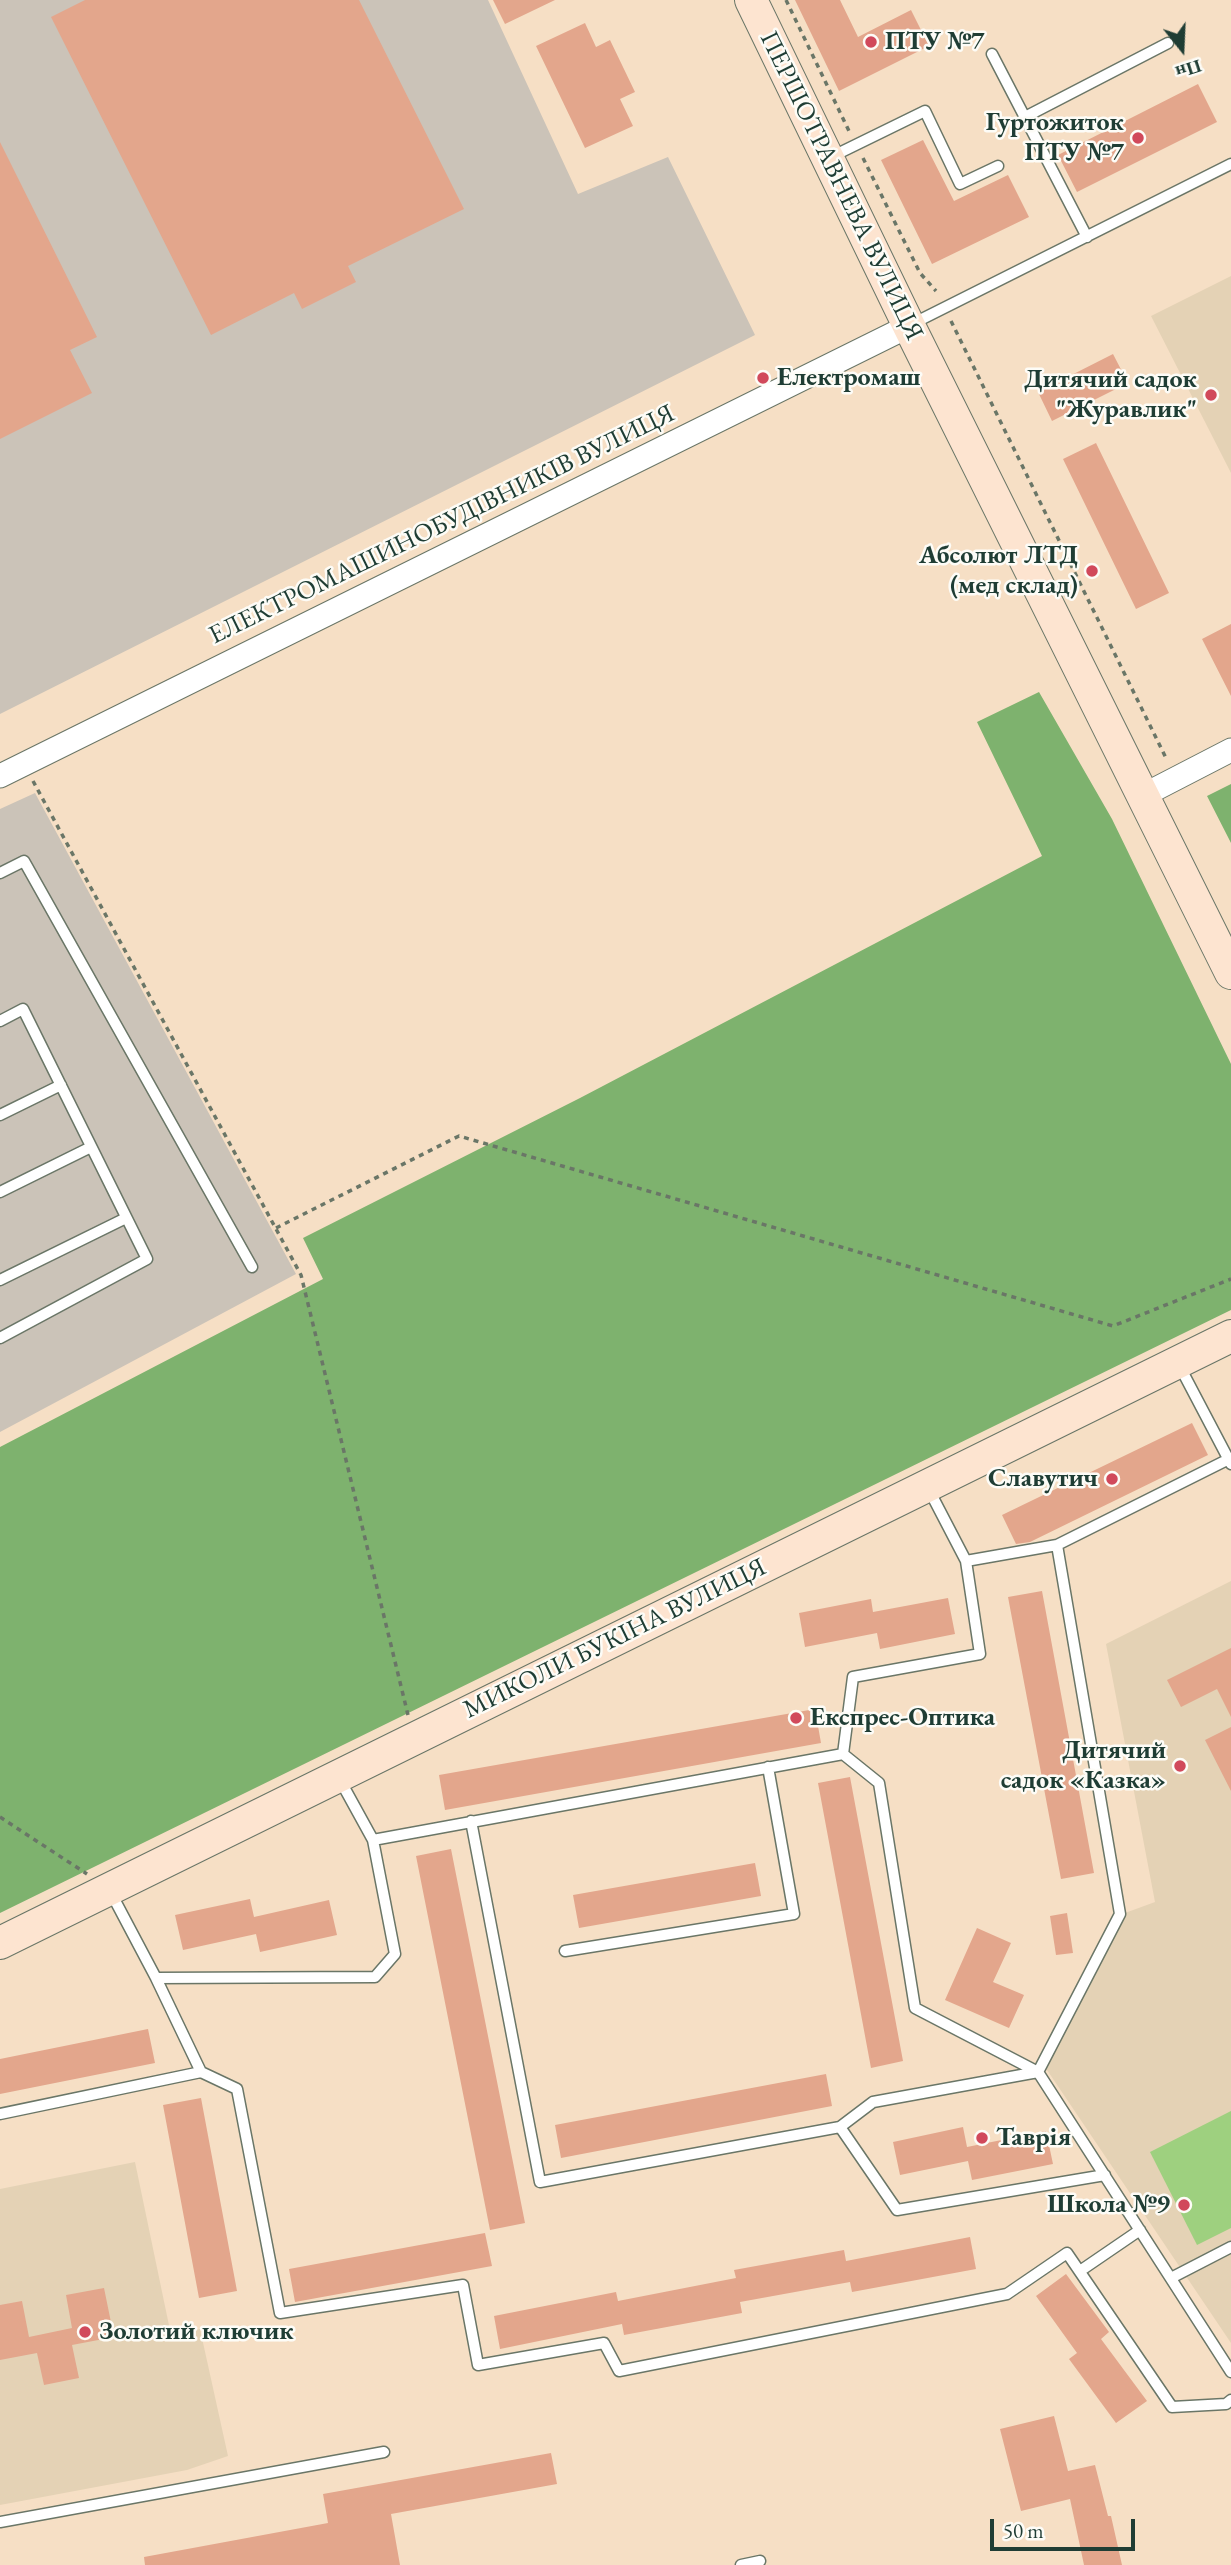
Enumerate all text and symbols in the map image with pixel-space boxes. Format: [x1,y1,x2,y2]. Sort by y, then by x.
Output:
north arrow [1147,14,1217,84]
street label: ПЕРШОТРАВНЕВА ВУЛИЦЯ [752,26,930,346]
place label: ПТУ №7 [885,26,984,58]
marker: ПТУ №7 [863,34,879,50]
text: Пн [1172,54,1205,85]
place label: Гуртожиток ПТУ №7 [986,107,1124,168]
marker: Гуртожиток ПТУ №7 [1130,130,1146,146]
place label: Електромаш [777,362,921,394]
place label: Дитячий садок "Журавлик" [1024,364,1197,426]
marker: Електромаш [755,370,771,386]
marker: Дитячий садок "Журавлик" [1203,387,1219,403]
street label: ЕЛЕКТРОМАШИНОБУДІВНИКІВ ВУЛИЦЯ [204,398,680,652]
place label: Абсолют ЛТД (мед склад) [919,540,1078,602]
marker: Абсолют ЛТД (мед склад) [1084,563,1100,579]
place label: Славутич [988,1463,1098,1495]
marker: Славутич [1104,1471,1120,1487]
street label: МИКОЛИ БУКІНА ВУЛИЦЯ [459,1552,771,1726]
place label: Експрес-Оптика [810,1702,995,1734]
marker: Експрес-Оптика [788,1710,804,1726]
place label: Дитячий садок «Казка» [1001,1735,1166,1796]
marker: Дитячий садок «Казка» [1172,1758,1188,1774]
place label: Таврія [996,2122,1071,2154]
marker: Таврія [974,2130,990,2146]
place label: Школа №9 [1047,2189,1170,2221]
marker: Школа №9 [1176,2197,1192,2213]
place label: Золотий ключик [99,2316,294,2348]
marker: Золотий ключик [77,2324,93,2340]
scale bar [993,2506,1138,2550]
text: 50 m [1003,2517,1044,2544]

